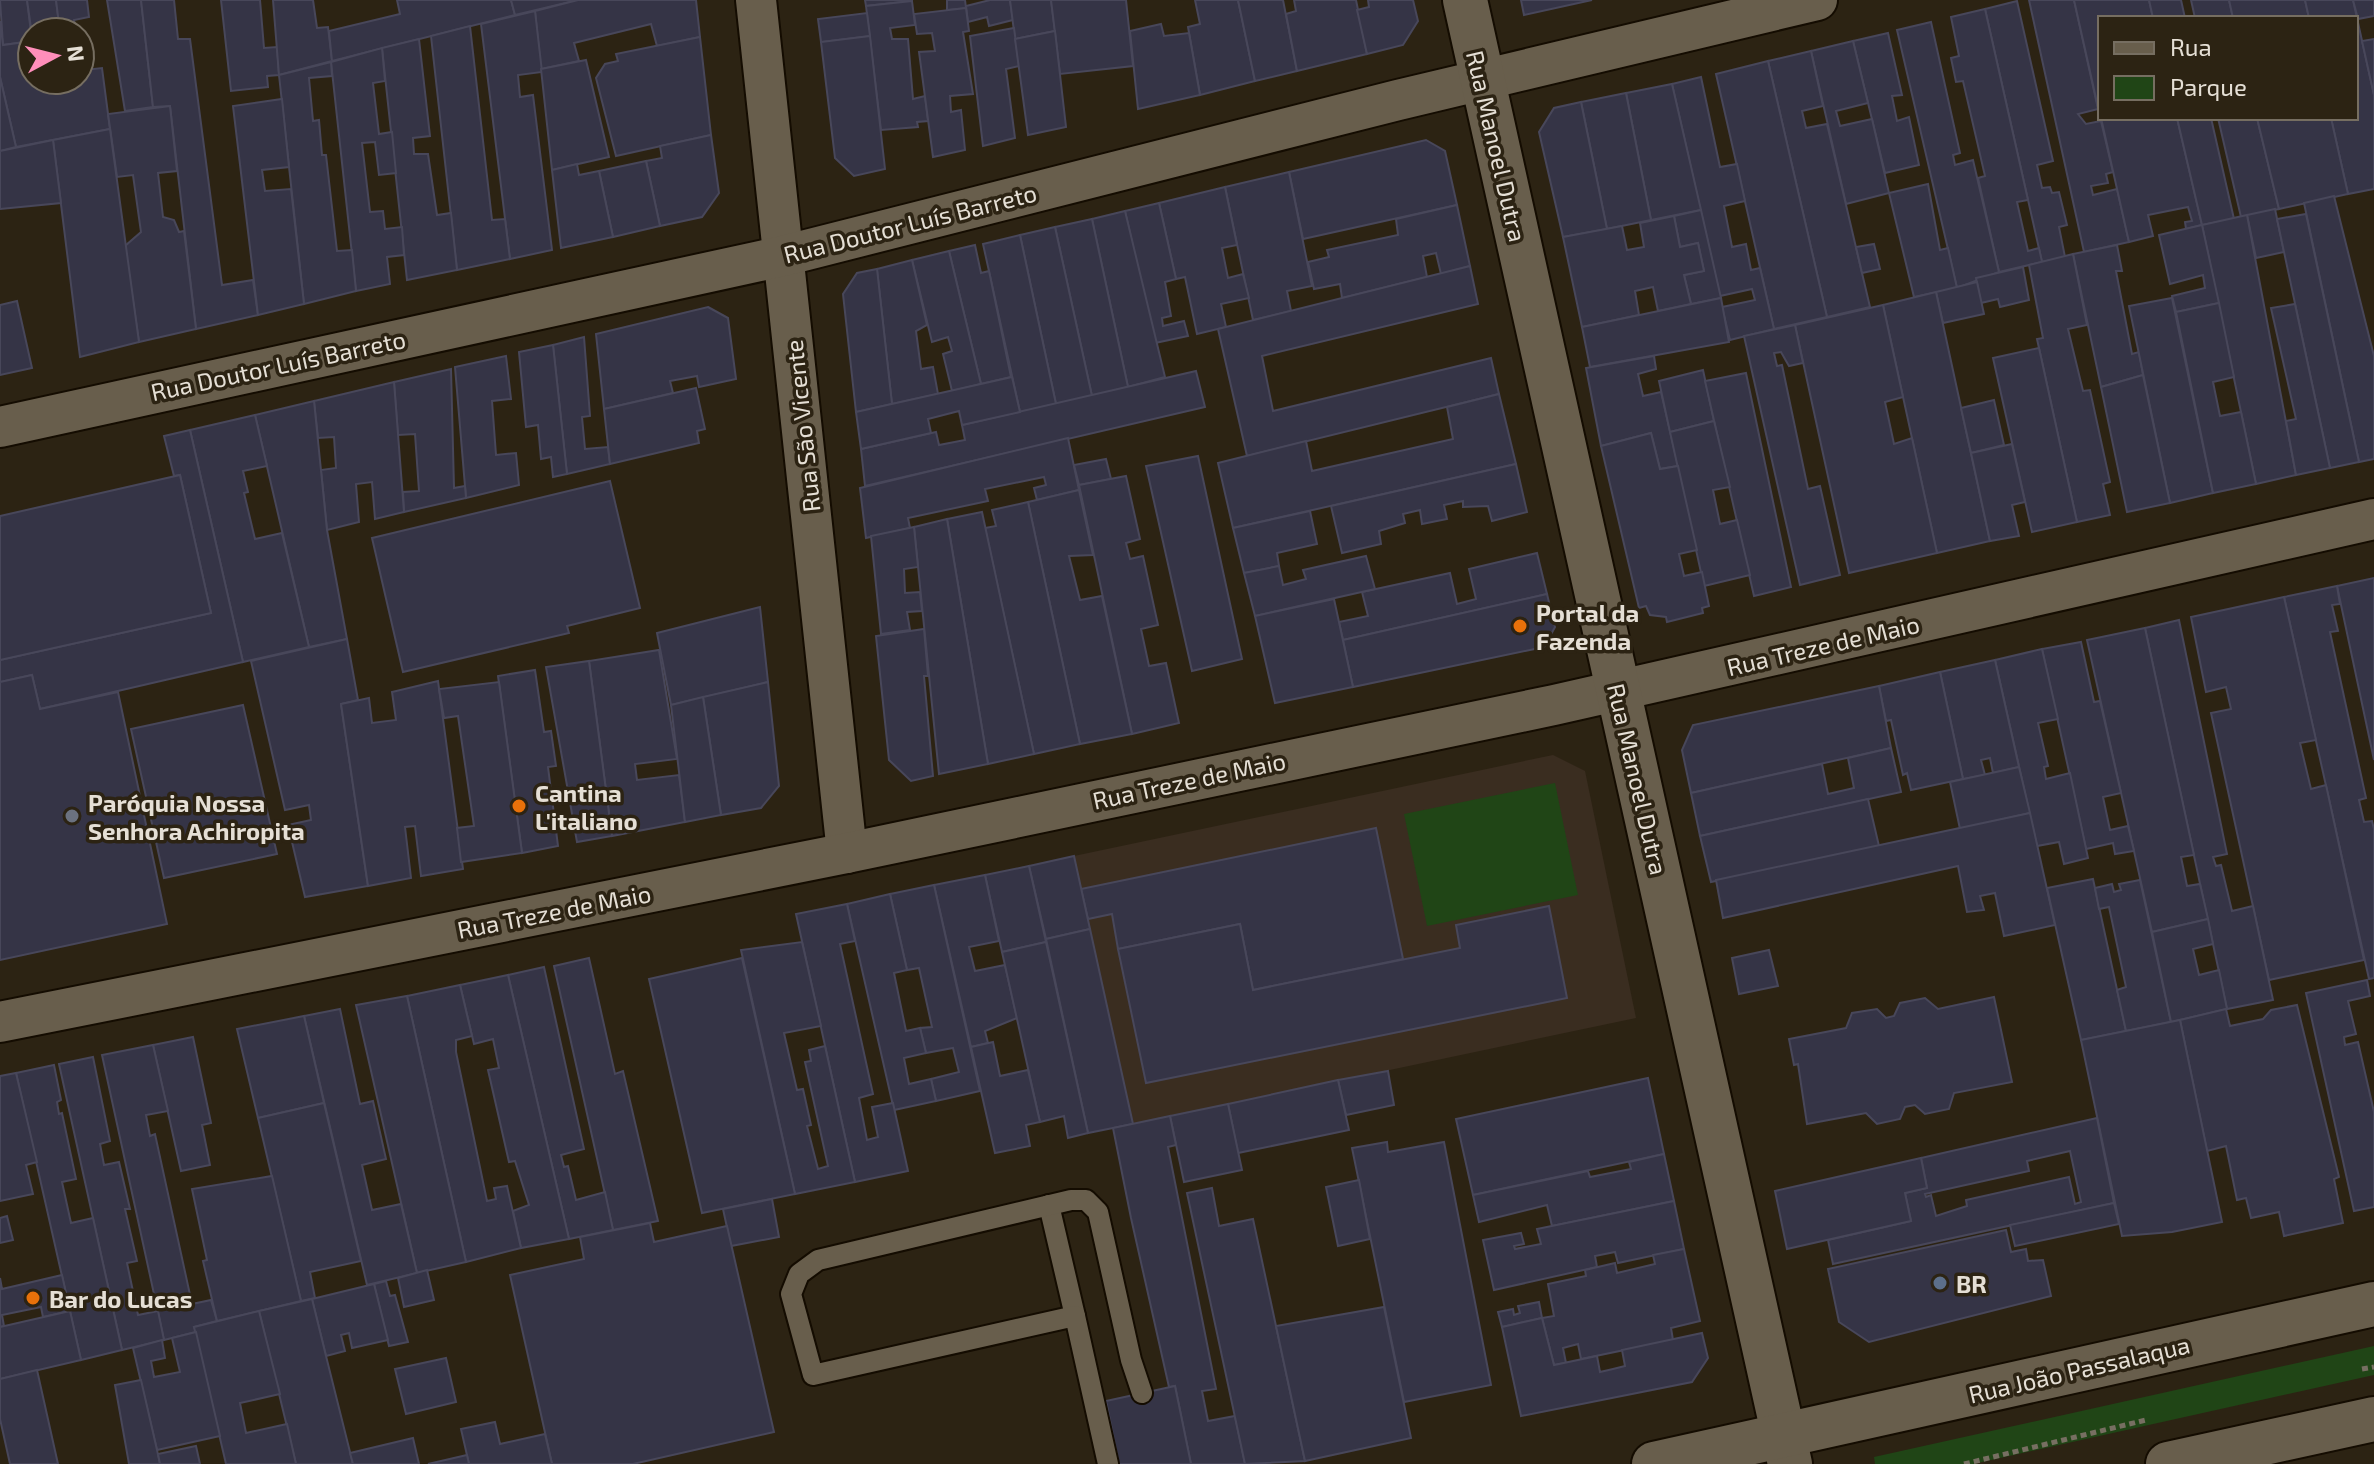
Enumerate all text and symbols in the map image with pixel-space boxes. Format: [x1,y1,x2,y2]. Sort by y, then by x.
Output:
north arrow [16,16,96,96]
legend [2098,16,2358,120]
text: Rua [2170,32,2212,61]
text: N [63,44,91,63]
street label: Rua Manoel Dutra [1461,48,1533,244]
text: Parque [2170,72,2247,101]
street label: Rua Doutor Luís Barreto [780,178,1040,268]
street label: Rua Doutor Luís Barreto [148,324,408,406]
street label: Rua São Vicente [779,338,825,514]
place label: Portal da Fazenda [1536,598,1639,655]
street label: Rua Treze de Maio [1724,609,1922,681]
marker: Portal da Fazenda [1511,617,1529,635]
street label: Rua Manoel Dutra [1602,681,1674,877]
street label: Rua Treze de Maio [1090,745,1288,815]
place label: Cantina L'italiano [535,778,638,835]
place label: Paróquia Nossa Senhora Achiropita [88,788,305,845]
marker: Cantina L'italiano [510,797,528,815]
marker: Paróquia Nossa Senhora Achiropita [63,807,81,825]
street label: Rua Treze de Maio [455,878,653,944]
place label: BR [1956,1269,1987,1298]
marker: BR [1931,1274,1949,1292]
place label: Bar do Lucas [49,1284,192,1313]
marker: Bar do Lucas [24,1289,42,1307]
street label: Rua João Passalaqua [1966,1329,2192,1409]

